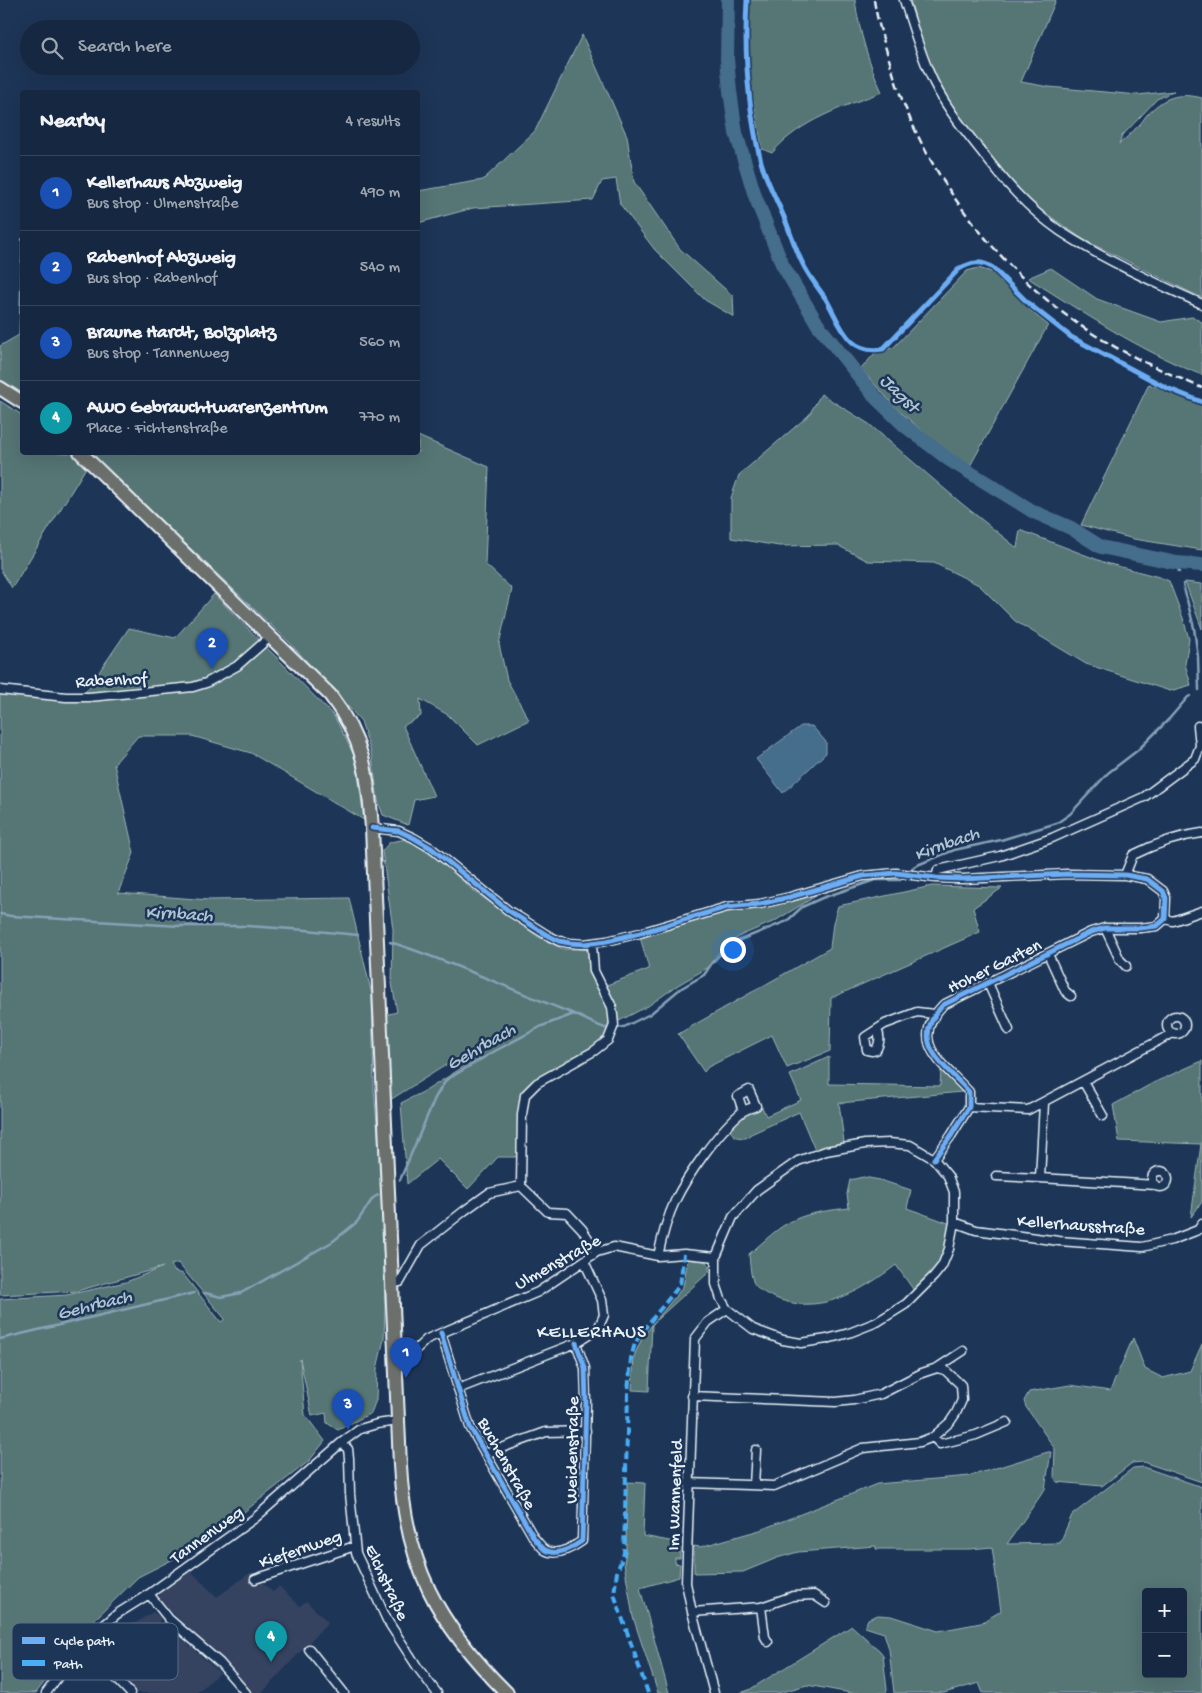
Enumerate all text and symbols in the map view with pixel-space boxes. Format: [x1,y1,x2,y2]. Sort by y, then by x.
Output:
search box [20,20,420,75]
icon: search [38,34,66,62]
text: Search here [78,36,172,59]
text: Nearby [40,110,105,135]
text: 4 results [345,113,400,132]
text: Kellerhaus Abzweig [87,172,242,195]
text: 1 [53,184,59,203]
text: 490 m [360,184,400,203]
text: Bus stop · Ulmenstraße [87,195,239,214]
text: Rabenhof Abzweig [87,247,236,270]
text: 2 [52,259,60,278]
text: 540 m [360,259,400,278]
text: Bus stop · Rabenhof [87,270,217,289]
text: Braune Hardt, Bolzplatz [87,322,276,345]
text: 3 [52,334,60,353]
text: 560 m [359,334,400,353]
text: Bus stop · Tannenweg [87,345,229,364]
water label: Jagst [874,370,925,421]
text: AWO Gebrauchtwarenzentrum [87,397,328,420]
text: 4 [52,409,60,428]
text: 770 m [359,409,400,428]
text: Place · Fichtenstraße [87,420,228,439]
pin: 2 [196,628,228,669]
street label: Rabenhof [75,669,149,694]
water label: Kirnbach [912,823,984,868]
water label: Kirnbach [144,902,214,929]
street label: Hoher Garten [945,935,1046,999]
your location [720,937,746,963]
water label: Gehrbach [443,1019,521,1077]
street label: Kellerhausstraße [1016,1212,1146,1241]
street label: Ulmenstraße [511,1230,606,1296]
water label: Gehrbach [55,1286,135,1327]
district label: KELLERHAUS [537,1322,647,1345]
pin: 1 [390,1337,422,1378]
pin: 3 [332,1389,364,1430]
street label: Weidenstraße [562,1395,585,1504]
street label: Buchenstraße [471,1414,540,1514]
street label: Im Wannenfeld [664,1438,689,1551]
street label: Tannenweg [166,1502,248,1570]
street label: Kiefernweg [257,1526,345,1574]
street label: Elchstraße [359,1542,413,1625]
map controls [1142,1588,1187,1678]
button: + [1142,1588,1187,1633]
pin: 4 [255,1621,287,1662]
legend [12,1623,178,1680]
button: − [1142,1633,1187,1678]
text: Cycle path [54,1634,115,1651]
text: Path [53,1657,83,1674]

